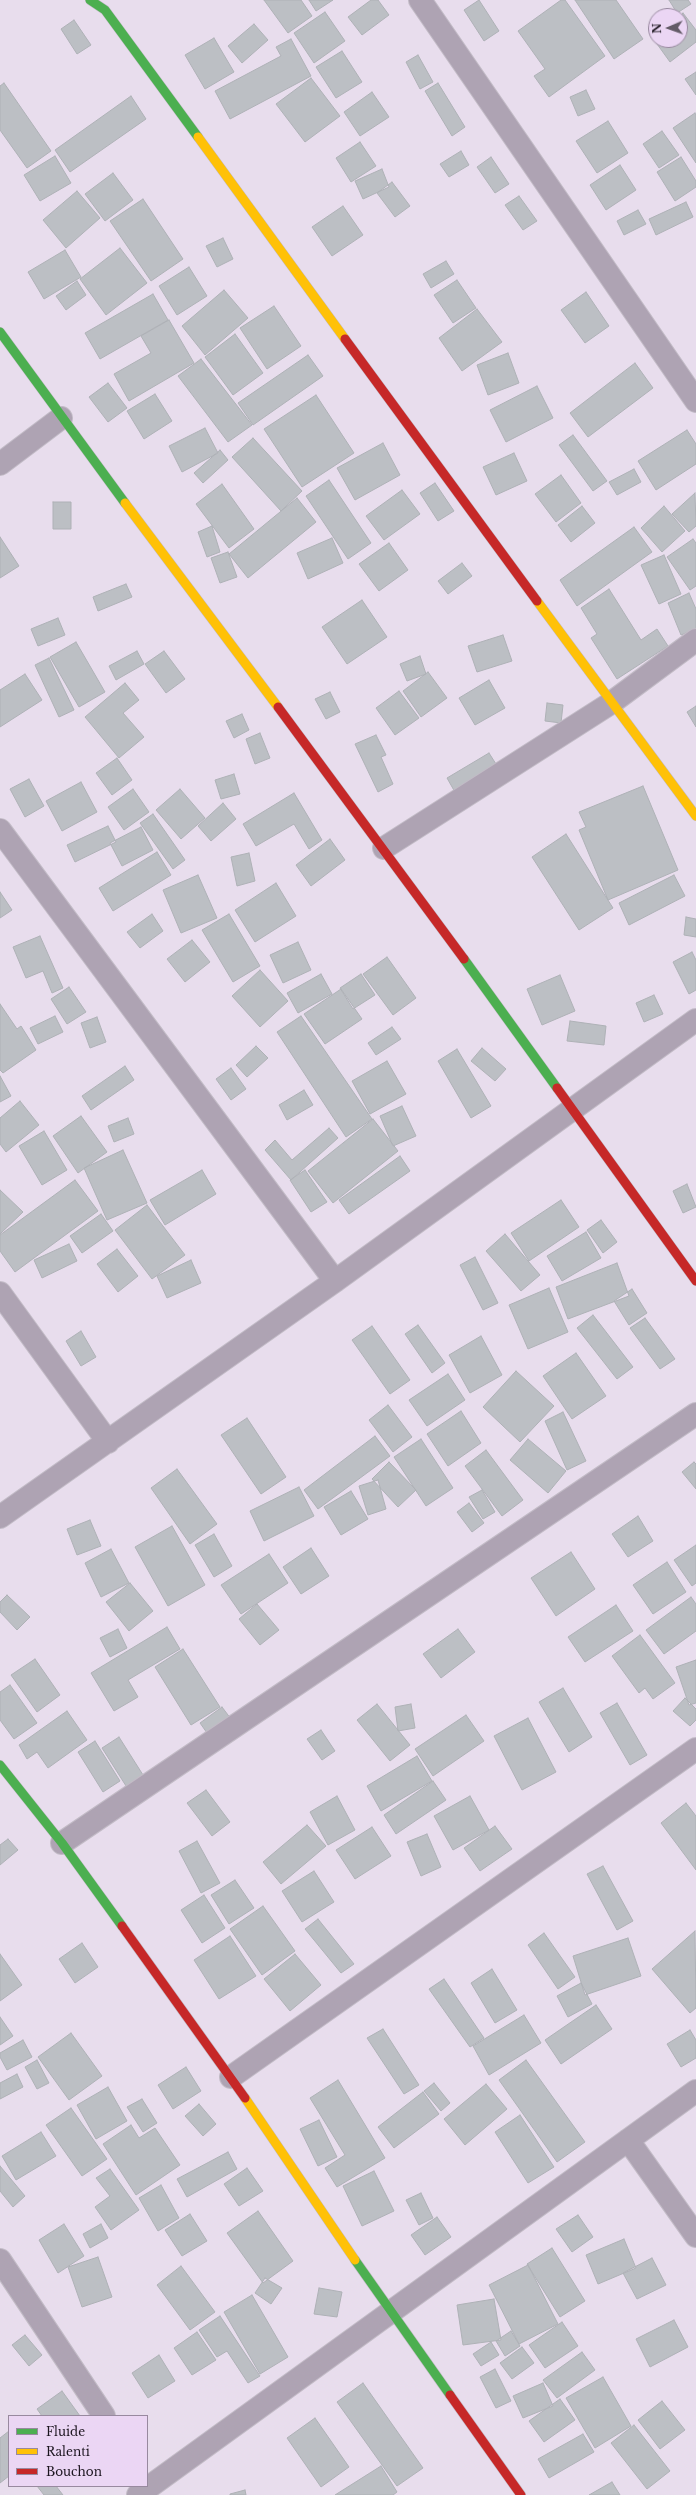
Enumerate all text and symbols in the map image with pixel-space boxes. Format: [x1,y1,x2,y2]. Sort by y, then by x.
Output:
north arrow [648,8,688,48]
text: N [650,23,664,34]
legend [8,2415,148,2487]
text: Fluide [46,2424,85,2439]
text: Ralenti [46,2444,90,2459]
text: Bouchon [46,2464,102,2479]

